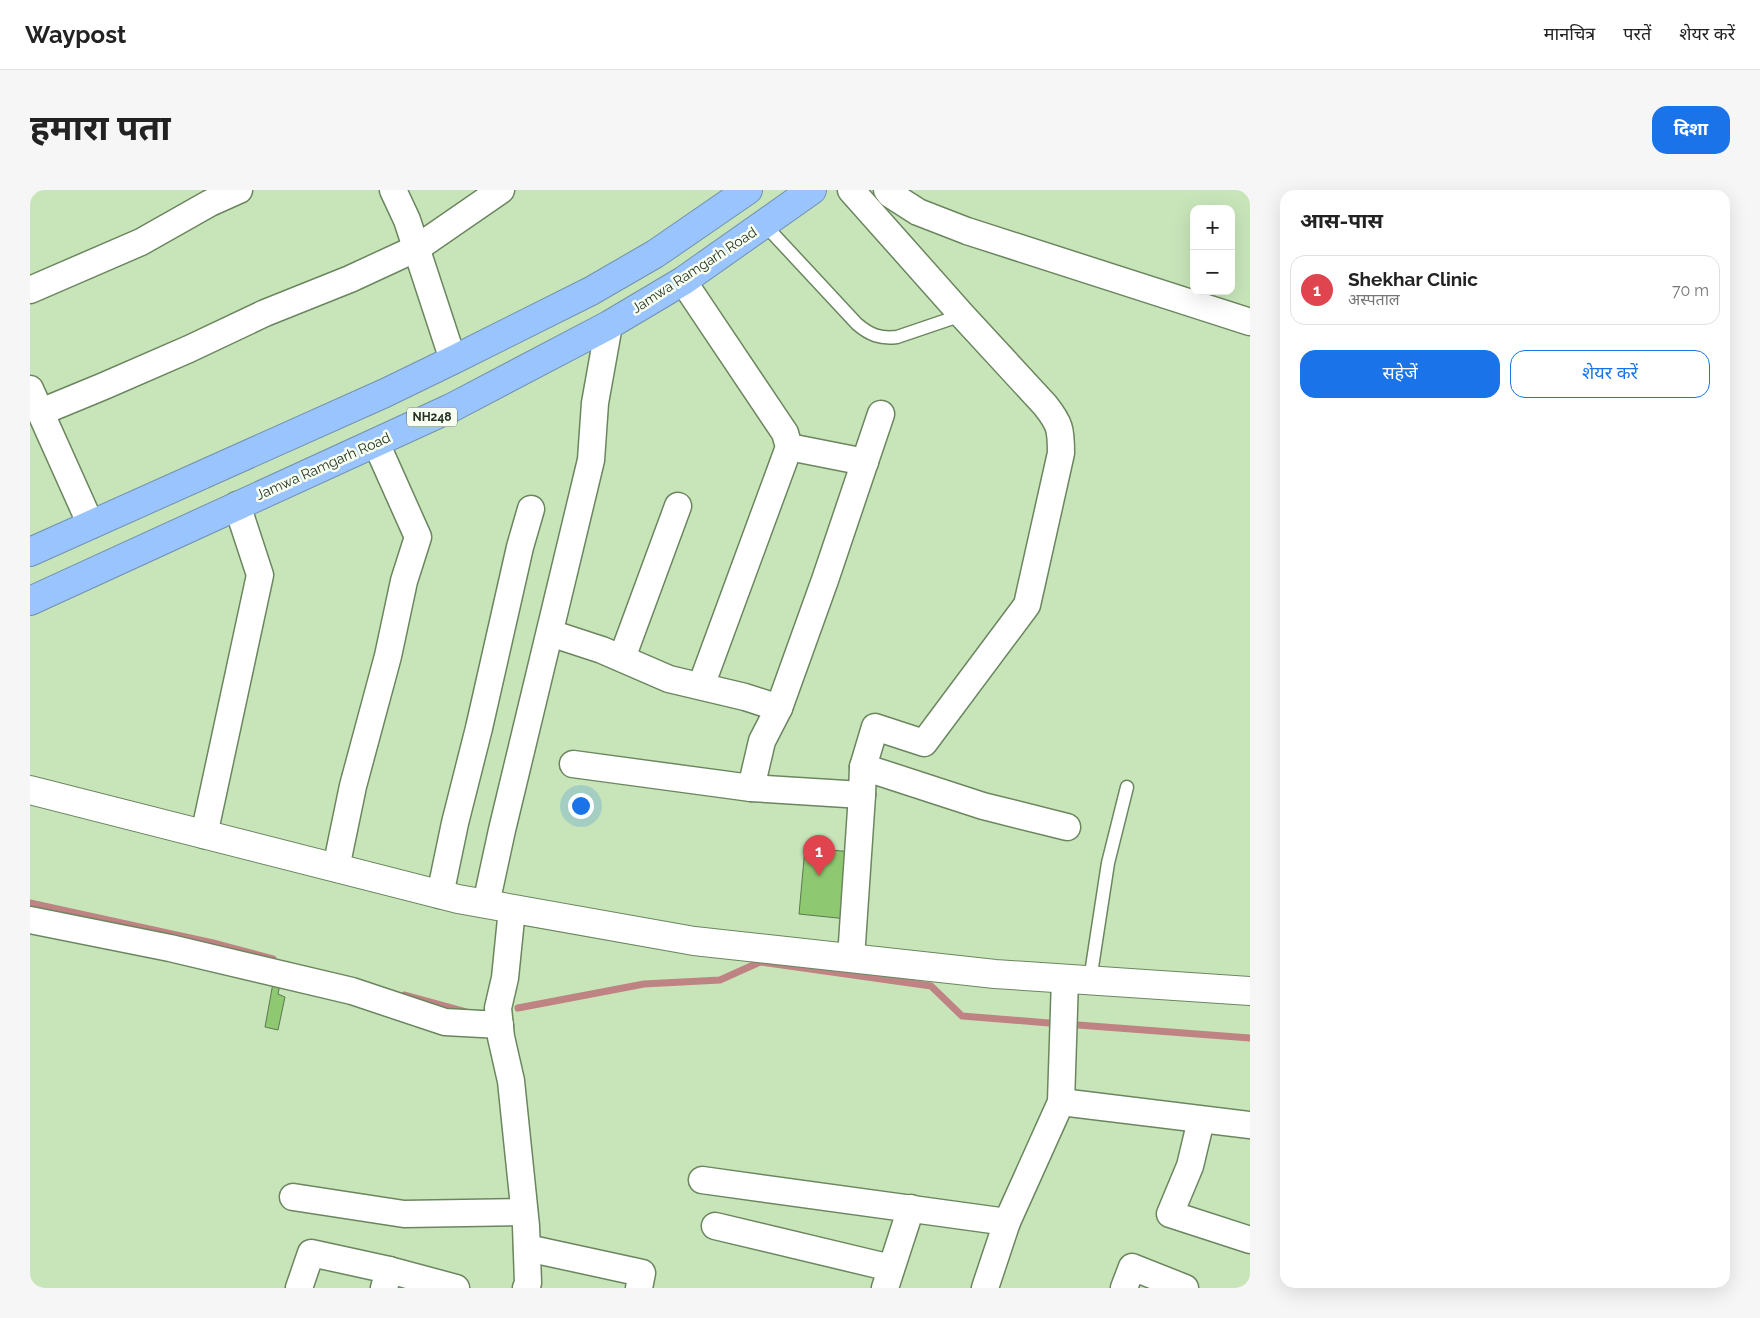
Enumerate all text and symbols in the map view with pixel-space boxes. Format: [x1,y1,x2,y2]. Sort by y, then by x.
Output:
text: Waypost [25,20,126,49]
text: मानचित्र [1544,23,1595,44]
text: परतें [1623,23,1651,44]
text: शेयर करें [1679,23,1735,44]
button: दिशा [1652,106,1730,154]
text: हमारा पता [30,107,171,148]
map controls [1190,205,1235,295]
button: + [1190,205,1235,250]
text: आस-पास [1300,208,1383,233]
street label: Jamwa Ramgarh Road [629,224,759,316]
button: − [1190,250,1235,295]
text: Shekhar Clinic [1348,268,1478,290]
text: 1 [1313,281,1321,300]
text: 70 m [1672,281,1709,300]
text: अस्पताल [1348,290,1400,309]
button: सहेजें [1300,350,1500,398]
button: शेयर करें [1510,350,1710,398]
road number: NH248 [407,408,457,426]
street label: Jamwa Ramgarh Road [253,429,393,503]
your location [568,793,594,819]
pin: 1 [803,835,835,876]

